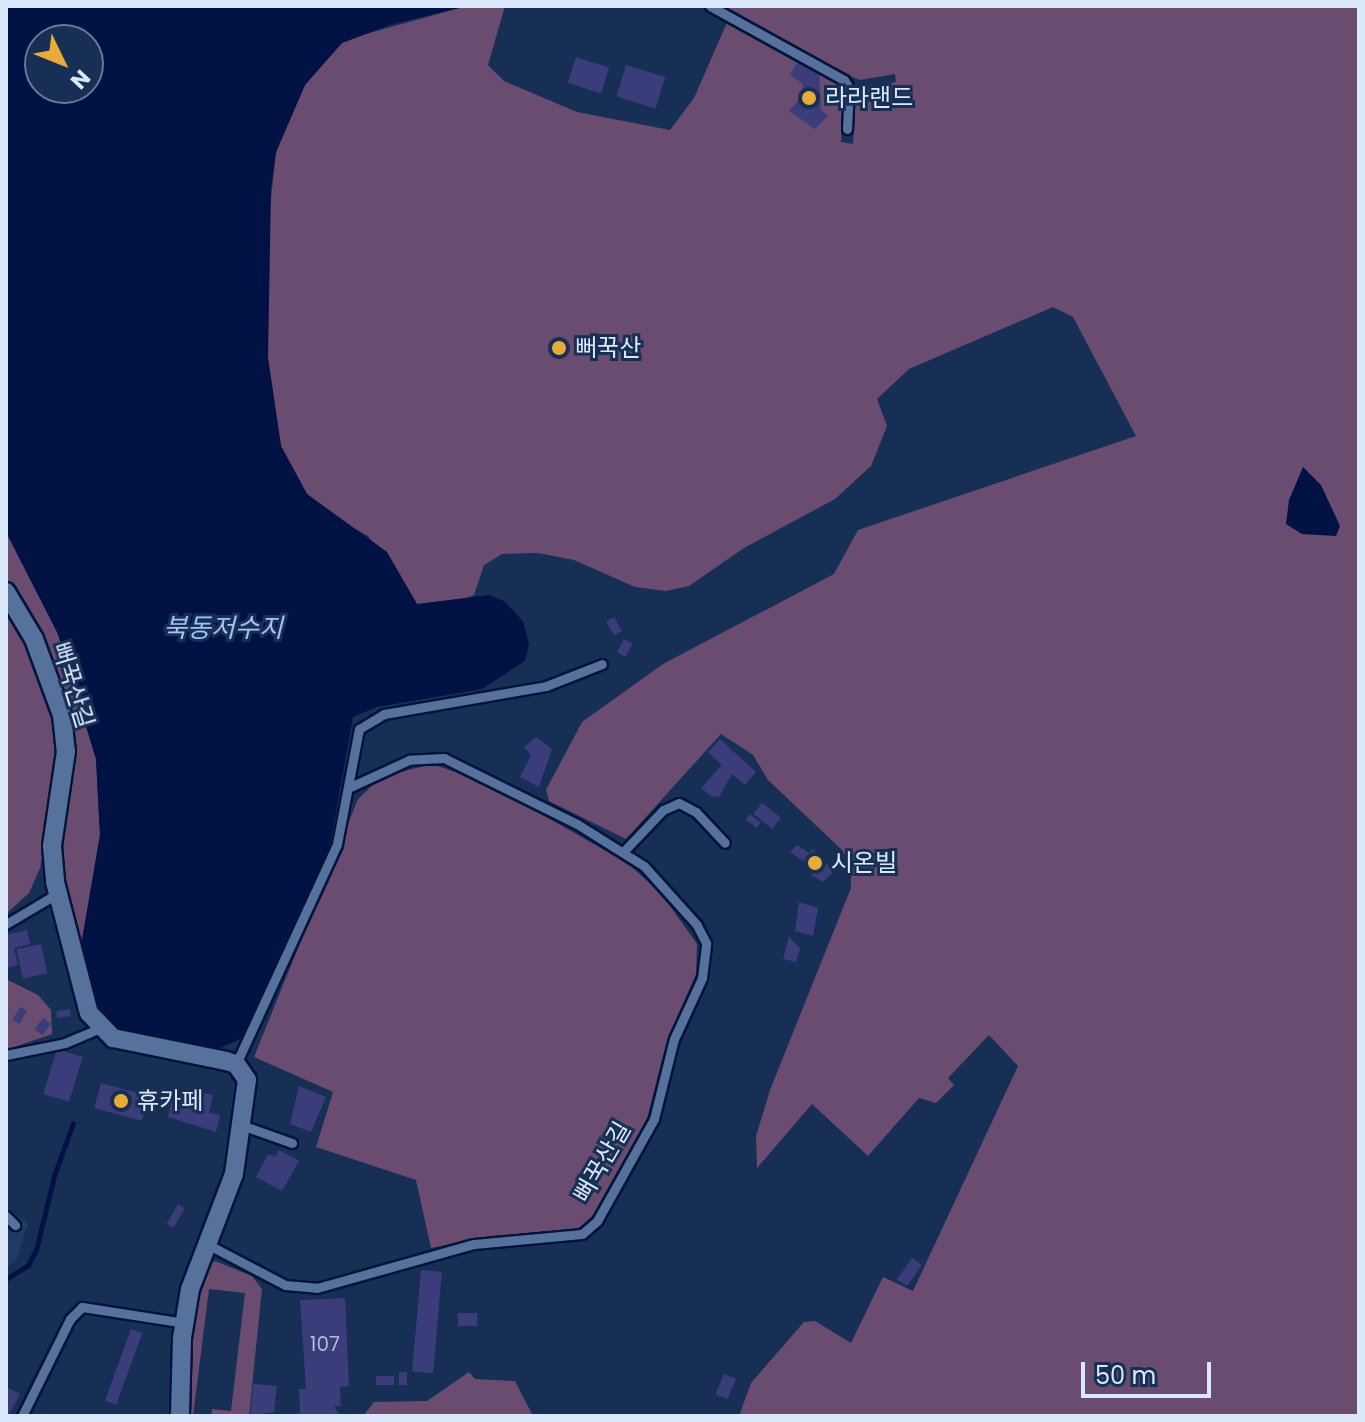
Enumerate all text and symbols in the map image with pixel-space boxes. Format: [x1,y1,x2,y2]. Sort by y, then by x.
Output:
north arrow [24,24,104,104]
text: N [63,63,97,96]
place label: 라라랜드 [825,84,913,112]
marker: 라라랜드 [800,89,818,107]
place label: 뻐꾹산 [575,334,641,362]
marker: 뻐꾹산 [550,339,568,357]
water label: 북동저수지 [163,613,283,645]
street label: 뻐꾹산길 [46,639,100,731]
place label: 시온빌 [831,849,897,877]
marker: 시온빌 [806,854,824,872]
place label: 휴카페 [137,1087,203,1115]
marker: 휴카페 [112,1092,130,1110]
street label: 뻐꾹산길 [567,1117,637,1207]
house number: 107 [310,1332,340,1356]
scale bar [1085,1346,1215,1396]
text: 50 m [1095,1359,1156,1392]

